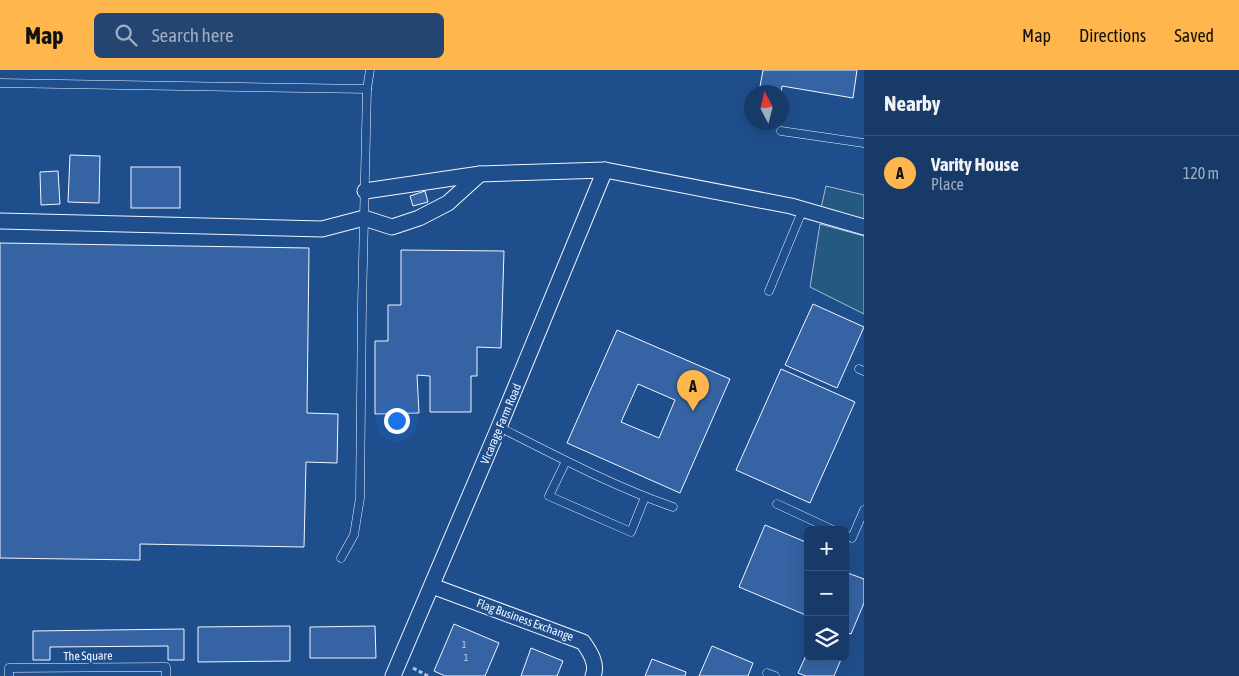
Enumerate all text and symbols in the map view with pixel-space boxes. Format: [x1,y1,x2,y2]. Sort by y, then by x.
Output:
search box [94,13,444,58]
icon: search [112,21,140,49]
text: Map [25,22,64,49]
text: Search here [152,24,234,46]
text: Map [1022,25,1051,46]
text: Directions [1079,25,1146,46]
text: Saved [1174,25,1214,46]
north arrow [744,85,789,130]
text: Nearby [884,91,940,115]
text: Varity House [931,153,1019,175]
text: A [896,164,904,182]
text: 120 m [1183,164,1219,182]
text: Place [931,175,964,193]
pin: A [677,370,709,411]
street label: Vicarage Farm Road [478,381,524,467]
your location [384,408,410,434]
map controls [804,526,849,661]
button: + [804,526,849,571]
button: − [804,571,849,616]
street label: Flag Business Exchange [475,596,575,644]
button: layers [804,616,849,661]
house number: 1 [462,639,467,650]
street label: The Square [63,649,113,663]
house number: 1 [464,652,469,663]

